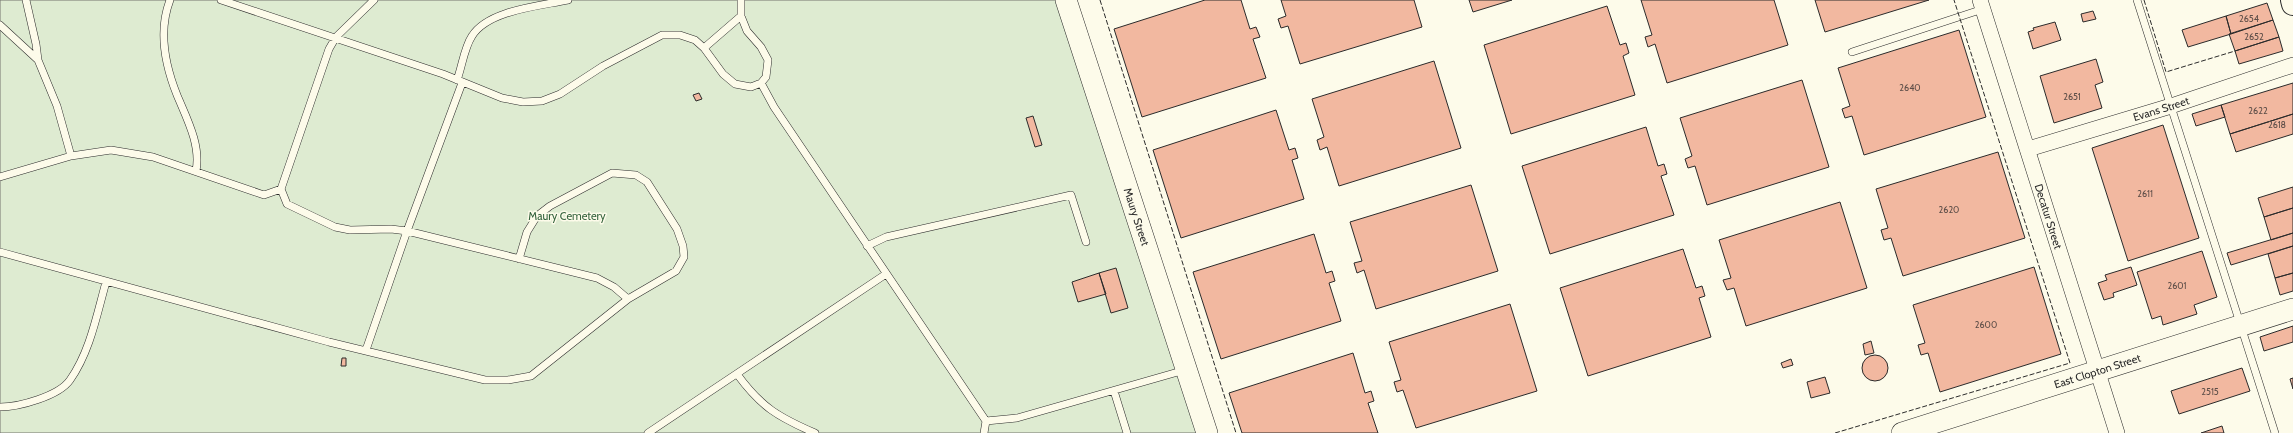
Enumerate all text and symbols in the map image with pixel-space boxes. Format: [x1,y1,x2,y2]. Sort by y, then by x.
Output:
house number: 2654 [2239,13,2259,24]
house number: 2652 [2244,31,2264,42]
house number: 2640 [1899,82,1921,93]
house number: 2651 [2063,91,2081,102]
street label: Evans Street [2131,93,2191,124]
house number: 2622 [2248,105,2268,116]
house number: 2618 [2268,119,2286,130]
street label: Decatur Street [2032,182,2065,251]
street label: Maury Street [1121,186,1153,248]
house number: 2611 [2137,188,2153,199]
house number: 2620 [1939,204,1959,215]
park label: Maury Cemetery [528,209,606,223]
house number: 2601 [2167,280,2187,291]
house number: 2600 [1975,319,1997,330]
street label: East Clopton Street [2052,351,2143,391]
house number: 2515 [2201,386,2219,397]

